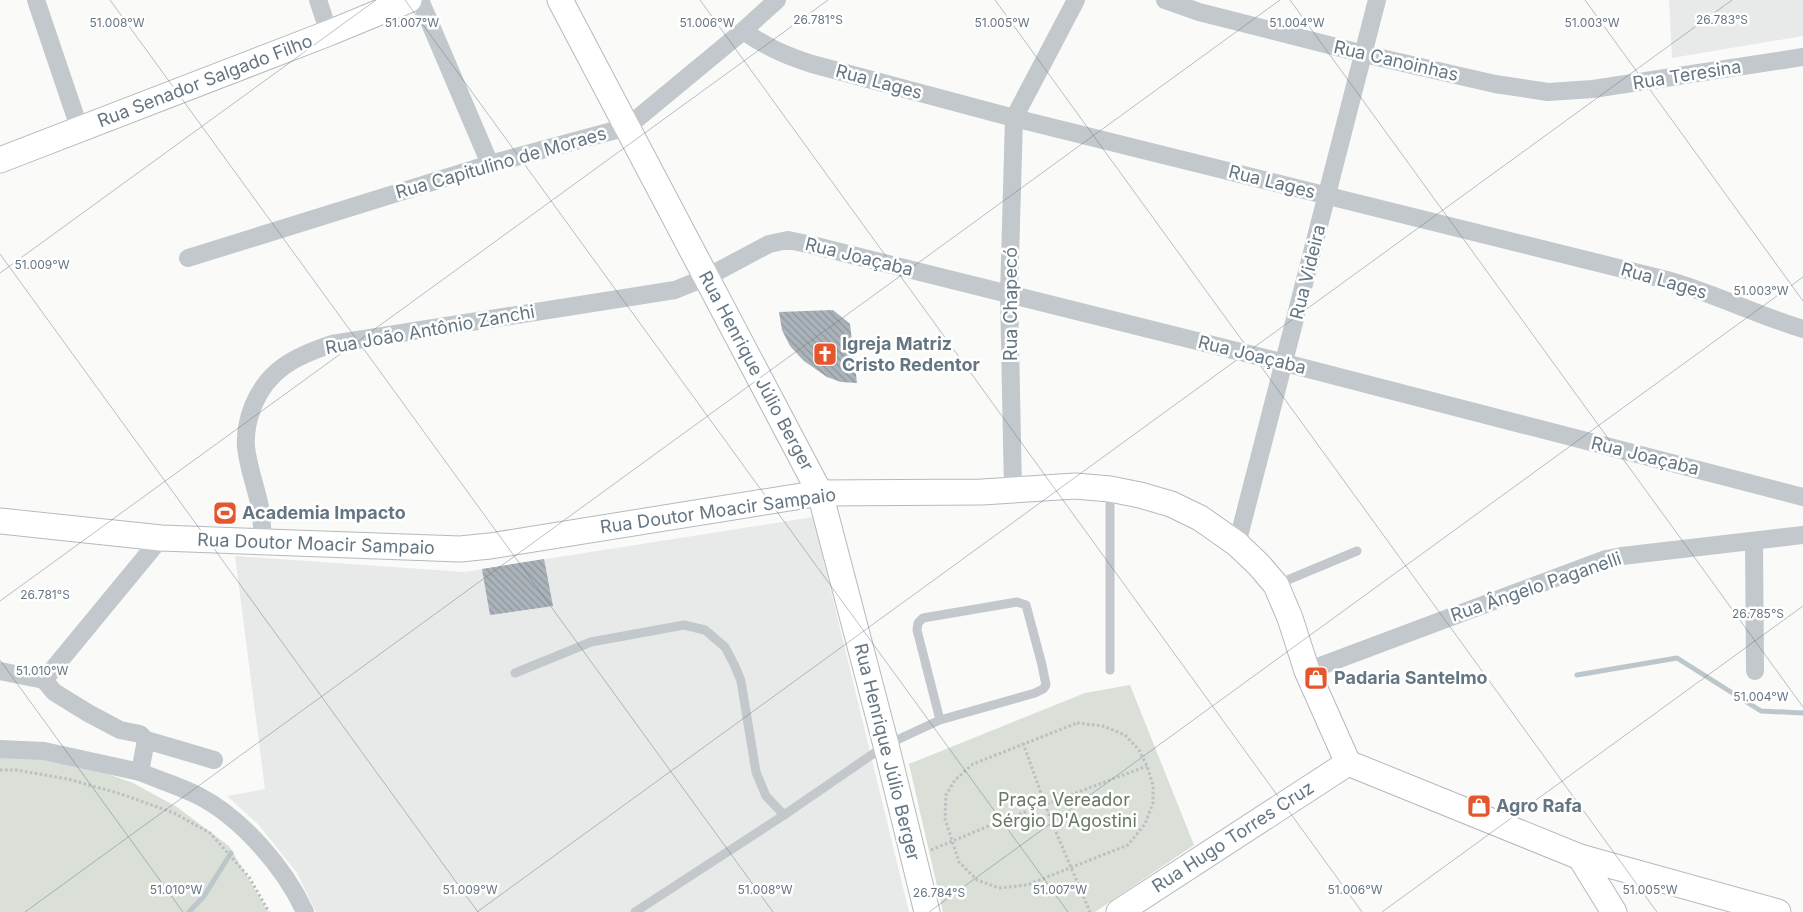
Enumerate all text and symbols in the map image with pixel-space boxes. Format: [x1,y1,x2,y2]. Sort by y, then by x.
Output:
text: 26.781°S [793,12,843,27]
text: 26.783°S [1696,12,1748,27]
text: 51.008°W [89,15,145,30]
text: 51.007°W [385,15,439,30]
text: 51.006°W [679,15,735,30]
text: 51.005°W [974,15,1030,30]
text: 51.004°W [1269,15,1325,30]
text: 51.003°W [1565,15,1620,30]
street label: Rua Senador Salgado Filho [94,30,315,131]
street label: Rua Canoinhas [1332,36,1461,85]
street label: Rua Teresina [1631,56,1743,93]
street label: Rua Lages [834,60,925,103]
street label: Rua Capitulino de Moraes [393,122,609,203]
street label: Rua Lages [1227,161,1318,202]
street label: Rua Videira [1286,222,1329,321]
street label: Rua Joaçaba [803,233,915,280]
street label: Rua Chapecó [1000,247,1021,361]
text: 51.009°W [14,257,70,272]
street label: Rua Lages [1619,258,1710,303]
street label: Rua Henrique Júlio Berger [695,267,818,474]
text: 51.003°W [1734,283,1789,298]
street label: Rua João Antônio Zanchi [324,301,536,358]
street label: Rua Joaçaba [1196,331,1308,378]
place label: Igreja Matriz Cristo Redentor [842,333,980,375]
church icon: Igreja Matriz Cristo Redentor [812,341,838,367]
street label: Rua Joaçaba [1589,432,1701,479]
street label: Rua Doutor Moacir Sampaio [599,484,837,537]
sports icon: Academia Impacto [212,500,238,526]
place label: Academia Impacto [242,502,406,523]
street label: Rua Doutor Moacir Sampaio [197,529,435,558]
street label: Rua Ângelo Paganelli [1447,546,1624,626]
text: 26.781°S [20,587,70,602]
text: 26.785°S [1732,606,1784,621]
street label: Rua Henrique Júlio Berger [850,641,925,863]
text: 51.010°W [16,663,68,678]
shop icon: Padaria Santelmo [1303,665,1329,691]
place label: Padaria Santelmo [1334,667,1488,688]
text: 51.004°W [1733,689,1789,704]
street label: Rua Hugo Torres Cruz [1148,776,1317,897]
park label: Praça Vereador Sérgio D'Agostini [991,789,1137,831]
shop icon: Agro Rafa [1466,793,1492,819]
place label: Agro Rafa [1496,795,1582,816]
text: 51.010°W [150,882,202,897]
text: 51.009°W [442,882,498,897]
text: 51.008°W [737,882,793,897]
text: 51.007°W [1033,882,1087,897]
text: 51.006°W [1327,882,1383,897]
text: 51.005°W [1622,882,1678,897]
text: 26.784°S [913,885,965,900]

